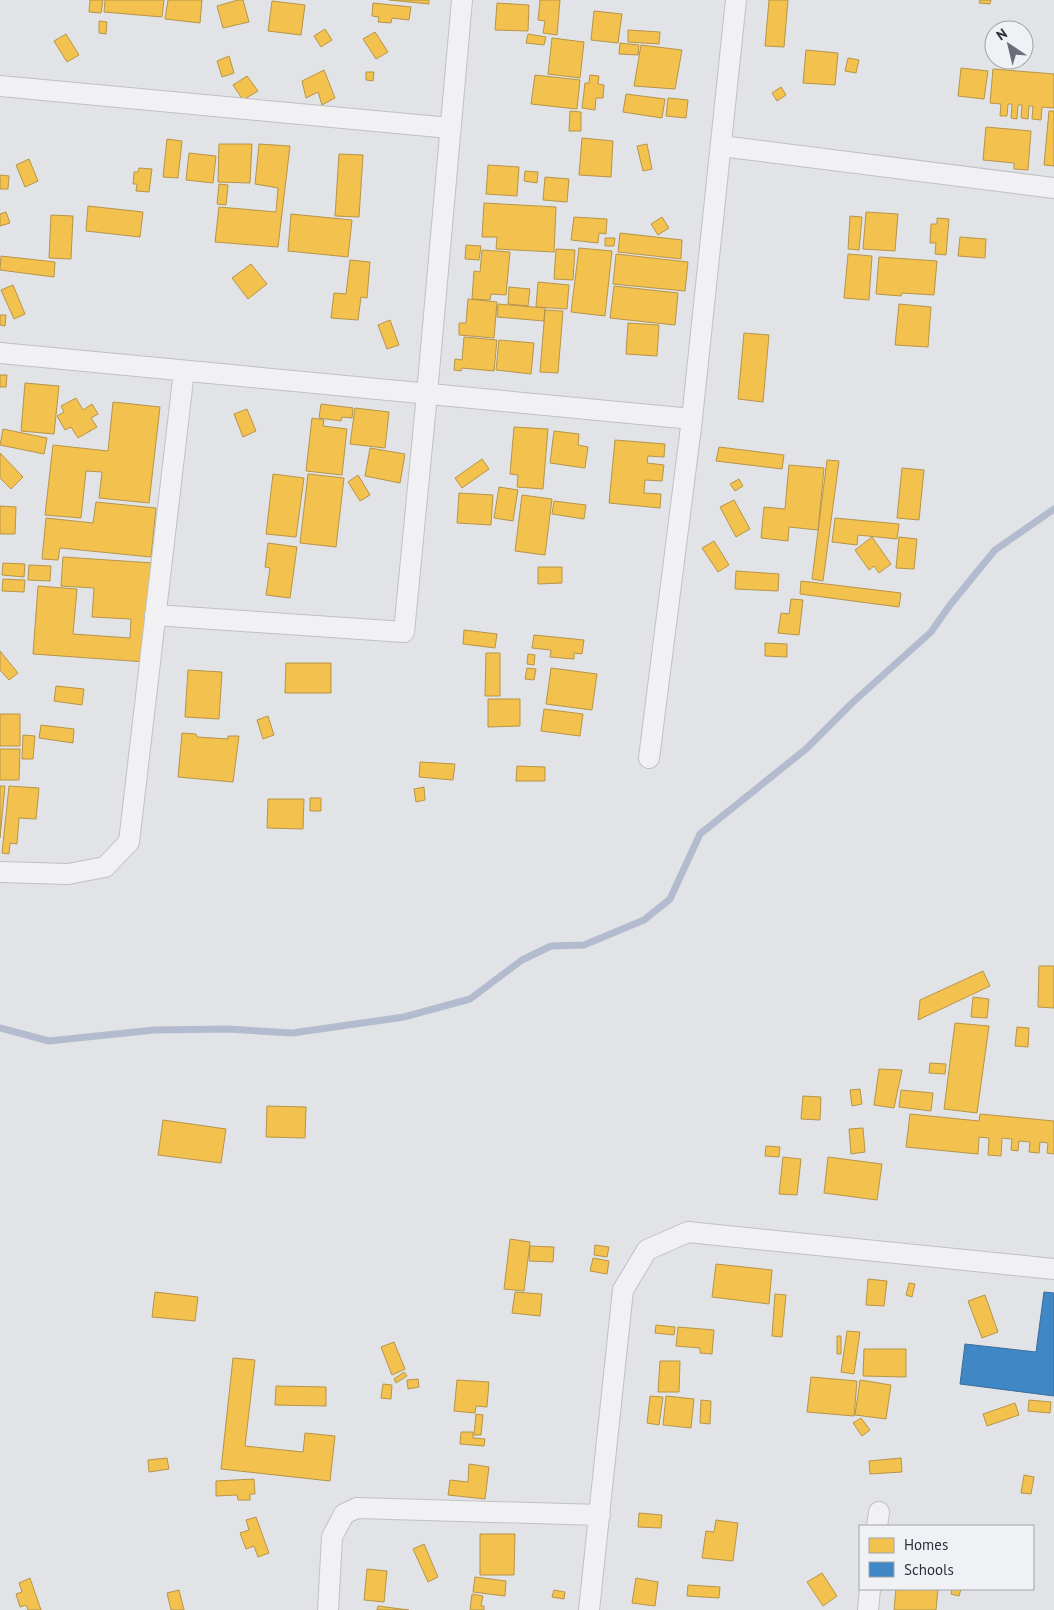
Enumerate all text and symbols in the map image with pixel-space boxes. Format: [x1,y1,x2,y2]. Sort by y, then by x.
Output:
north arrow [984,20,1034,70]
text: N [993,24,1010,44]
legend [859,1525,1034,1590]
text: Homes [904,1535,948,1554]
text: Schools [904,1560,954,1579]

